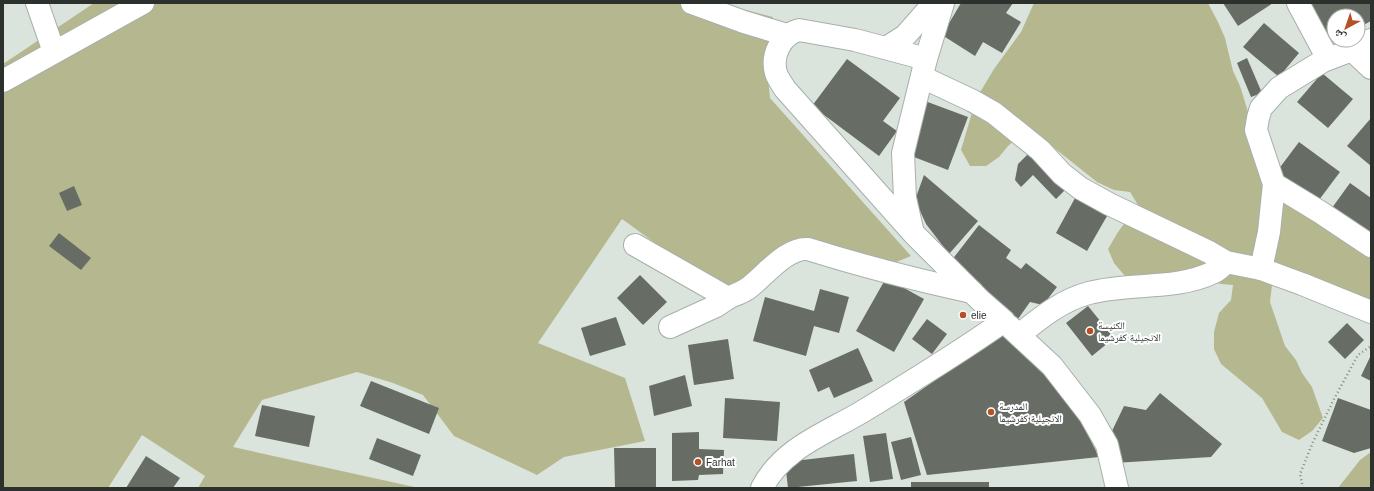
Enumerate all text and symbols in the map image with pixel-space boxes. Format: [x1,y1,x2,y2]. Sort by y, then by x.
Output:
north arrow [1326,8,1366,48]
text: ش [1331,26,1349,44]
marker: elie [958,310,968,320]
place label: elie [971,310,987,321]
place label: الكنيسة الانجيلية كفرشيما [1098,320,1161,343]
marker: الكنيسة الانجيلية كفرشيما [1085,326,1095,336]
place label: المدرسة الانجيلية كفرشيما [999,401,1062,424]
marker: المدرسة الانجيلية كفرشيما [986,407,996,417]
marker: Farhat [693,457,703,467]
place label: Farhat [706,457,735,468]

